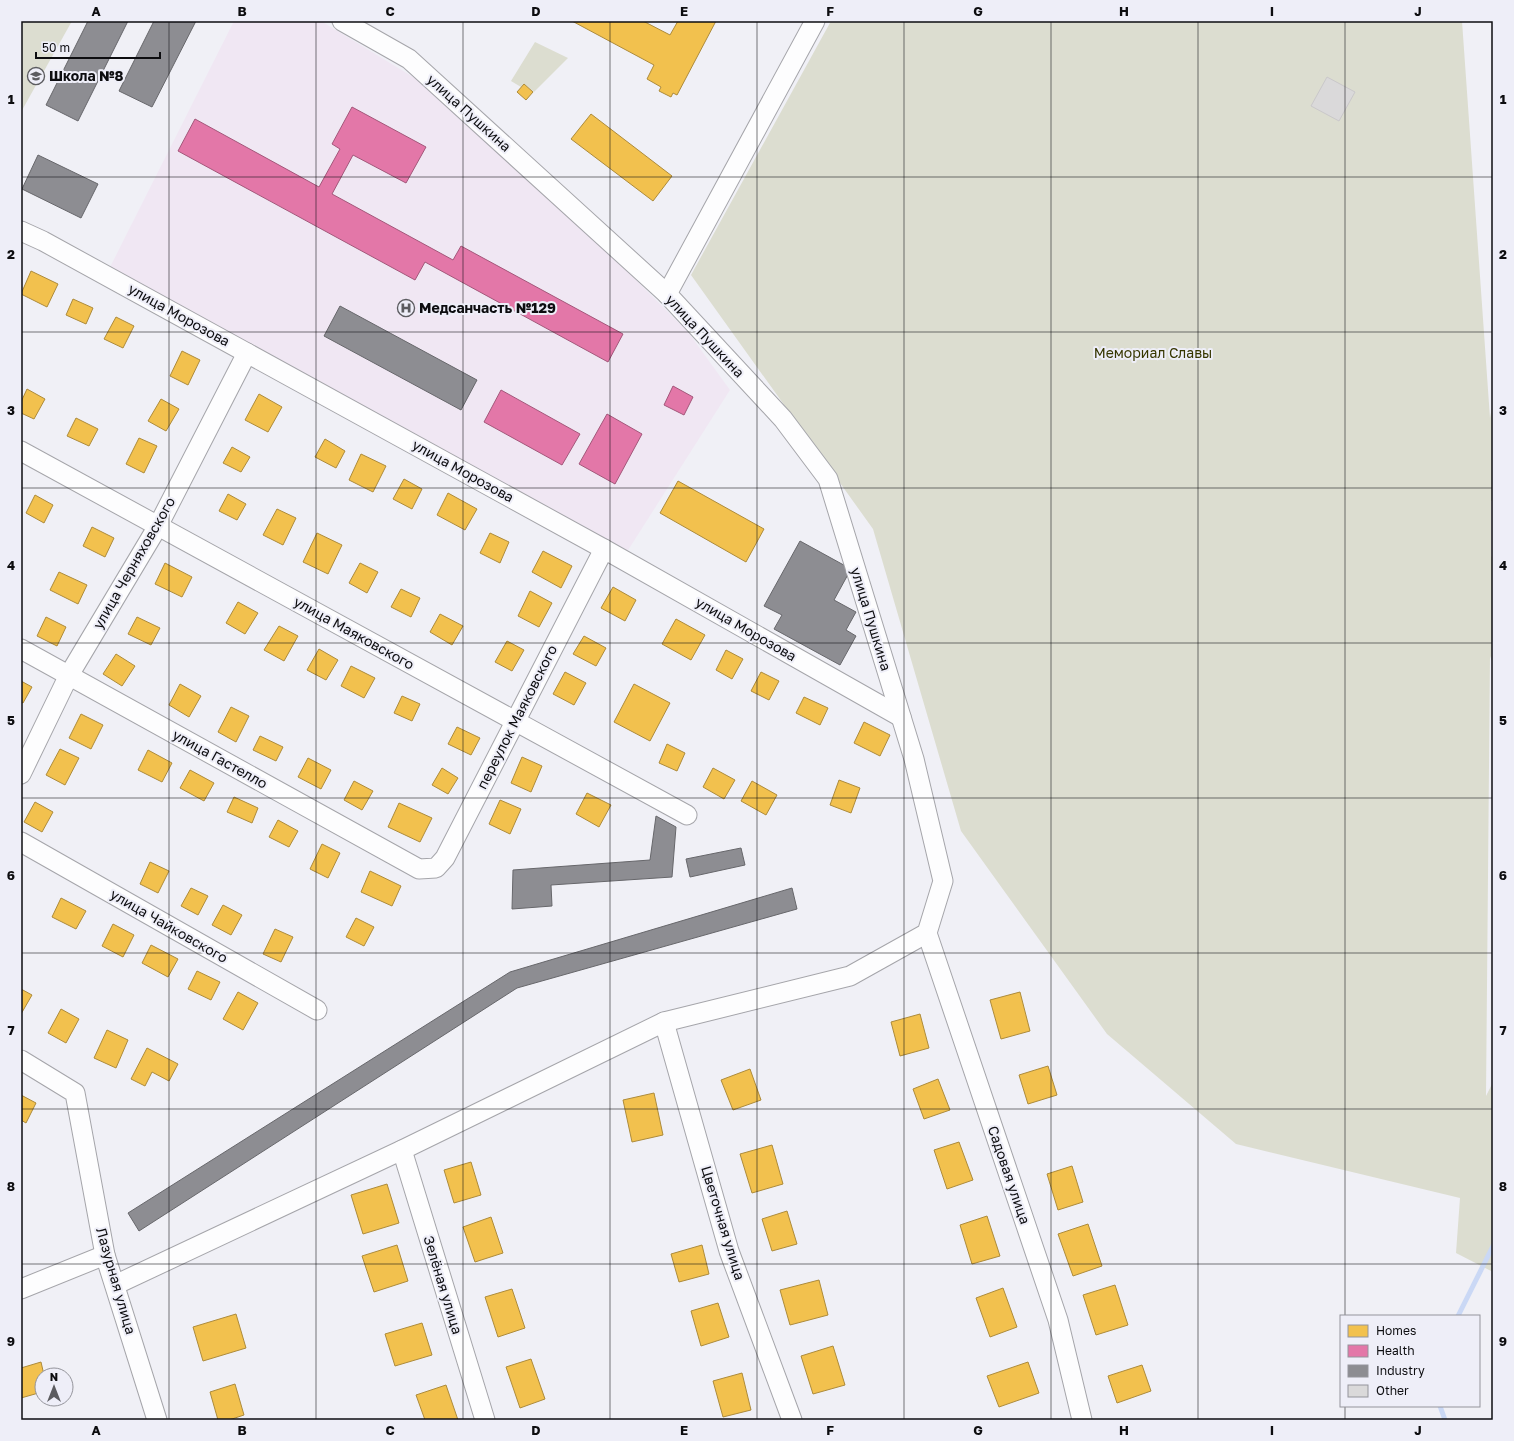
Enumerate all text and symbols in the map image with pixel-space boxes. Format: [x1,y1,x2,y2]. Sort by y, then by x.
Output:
text: A [91,3,101,19]
text: B [237,3,247,19]
text: C [385,3,395,19]
text: D [531,3,541,19]
text: E [680,3,688,19]
text: F [826,3,834,19]
text: G [973,3,983,19]
text: H [1119,3,1129,19]
text: I [1270,3,1274,19]
text: J [1414,3,1422,19]
scale bar [36,34,160,60]
text: 50 m [42,40,70,55]
school or university icon: Школа №8 [26,66,46,86]
place label: Школа №8 [49,67,124,84]
street label: улица Пушкина [424,70,515,155]
text: 1 [8,91,15,107]
text: 1 [1500,91,1507,107]
text: 2 [7,246,15,262]
text: 2 [1499,246,1507,262]
street label: улица Морозова [125,280,233,350]
street label: улица Пушкина [663,291,748,381]
hospital icon: Медсанчасть №129 [396,298,416,318]
place label: Медсанчасть №129 [419,299,556,316]
park label: Мемориал Славы [1094,344,1212,361]
text: 3 [7,402,15,418]
text: 3 [1499,402,1507,418]
street label: улица Морозова [409,436,517,506]
street label: улица Черняховского [89,494,178,632]
text: 4 [7,557,15,573]
text: 4 [1499,557,1507,573]
street label: улица Пушкина [848,565,895,673]
street label: улица Маяковского [291,592,417,673]
street label: улица Морозова [693,593,800,664]
street label: переулок Маяковского [473,642,560,792]
text: 5 [7,712,15,728]
text: 5 [1499,712,1507,728]
street label: улица Гастелло [170,725,271,792]
text: 6 [7,867,15,883]
text: 6 [1499,867,1507,883]
street label: улица Чайковского [107,885,231,966]
text: 7 [7,1022,15,1038]
text: 7 [1499,1022,1507,1038]
street label: Садовая улица [985,1124,1034,1226]
street label: Цветочная улица [698,1164,749,1282]
text: 8 [7,1178,15,1194]
text: 8 [1499,1178,1507,1194]
street label: Лазурная улица [93,1225,140,1336]
street label: Зелёная улица [420,1233,467,1336]
legend [1340,1315,1480,1407]
text: Homes [1376,1323,1416,1338]
text: 9 [7,1333,15,1349]
text: 9 [1499,1333,1507,1349]
text: Health [1376,1343,1415,1358]
text: Industry [1376,1363,1425,1378]
north arrow [34,1367,74,1407]
text: N [50,1370,58,1383]
text: Other [1376,1383,1409,1398]
text: A [91,1422,101,1438]
text: B [237,1422,247,1438]
text: C [385,1422,395,1438]
text: D [531,1422,541,1438]
text: E [680,1422,688,1438]
text: F [826,1422,834,1438]
text: G [973,1422,983,1438]
text: H [1119,1422,1129,1438]
text: I [1270,1422,1274,1438]
text: J [1414,1422,1422,1438]

